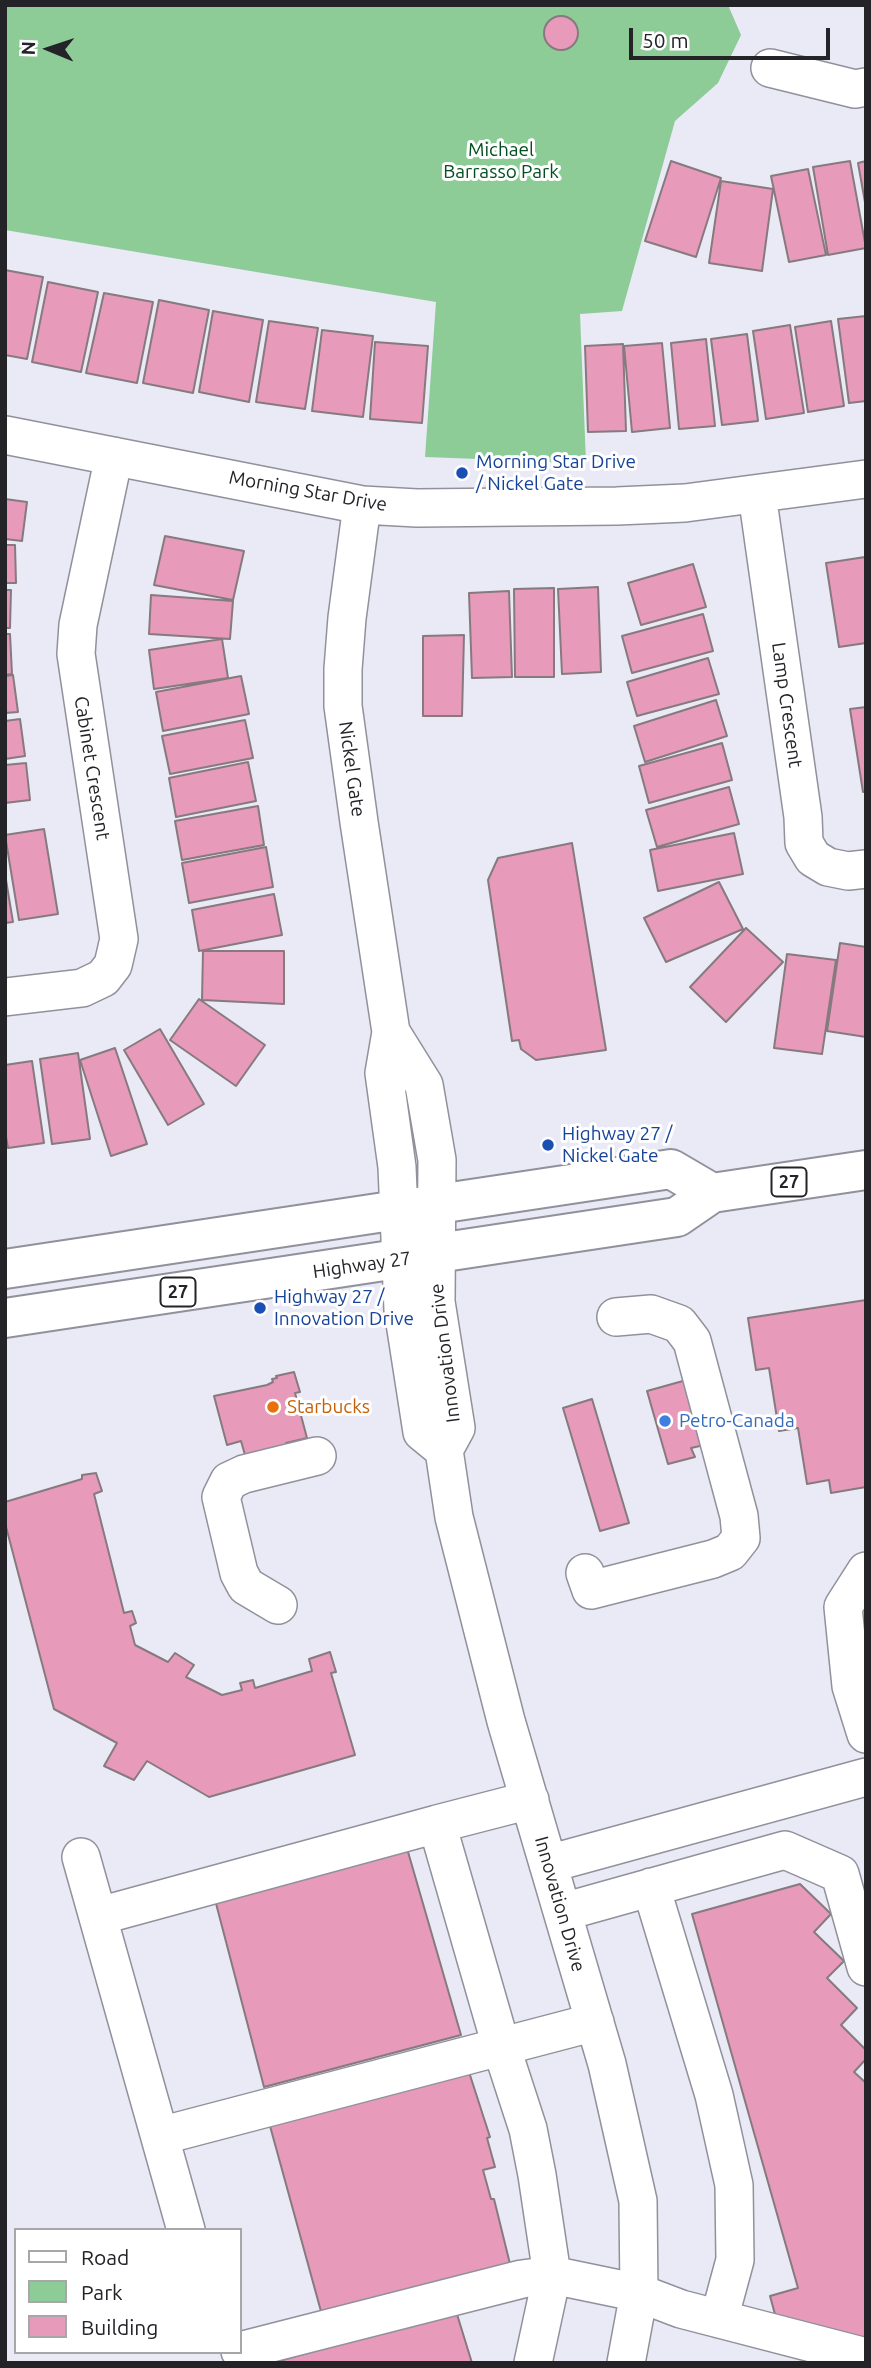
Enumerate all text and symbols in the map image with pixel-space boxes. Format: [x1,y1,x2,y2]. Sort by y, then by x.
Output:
north arrow [14,14,84,84]
scale bar [633,14,834,58]
text: 50 m [642,28,689,52]
text: N [17,41,39,56]
park label: Michael Barrasso Park [443,139,559,183]
place label: Morning Star Drive / Nickel Gate [476,451,636,495]
marker: Morning Star Drive / Nickel Gate [454,465,470,481]
street label: Morning Star Drive [227,466,389,516]
street label: Lamp Crescent [767,641,807,769]
street label: Cabinet Crescent [69,694,115,842]
street label: Nickel Gate [334,720,370,818]
place label: Highway 27 / Nickel Gate [562,1123,672,1167]
marker: Highway 27 / Nickel Gate [540,1137,556,1153]
road number: 27 [772,1168,806,1196]
street label: Highway 27 [311,1247,413,1283]
road number: 27 [160,1278,196,1307]
street label: Innovation Drive [425,1282,465,1424]
place label: Highway 27 / Innovation Drive [274,1286,414,1330]
marker: Highway 27 / Innovation Drive [252,1300,268,1316]
place label: Starbucks [287,1396,370,1418]
marker: Starbucks [265,1399,281,1415]
place label: Petro-Canada [679,1410,795,1432]
marker: Petro-Canada [657,1413,673,1429]
street label: Innovation Drive [530,1834,590,1974]
legend [14,2228,242,2354]
text: Road [81,2245,129,2269]
text: Park [81,2280,123,2304]
text: Building [81,2315,158,2339]

